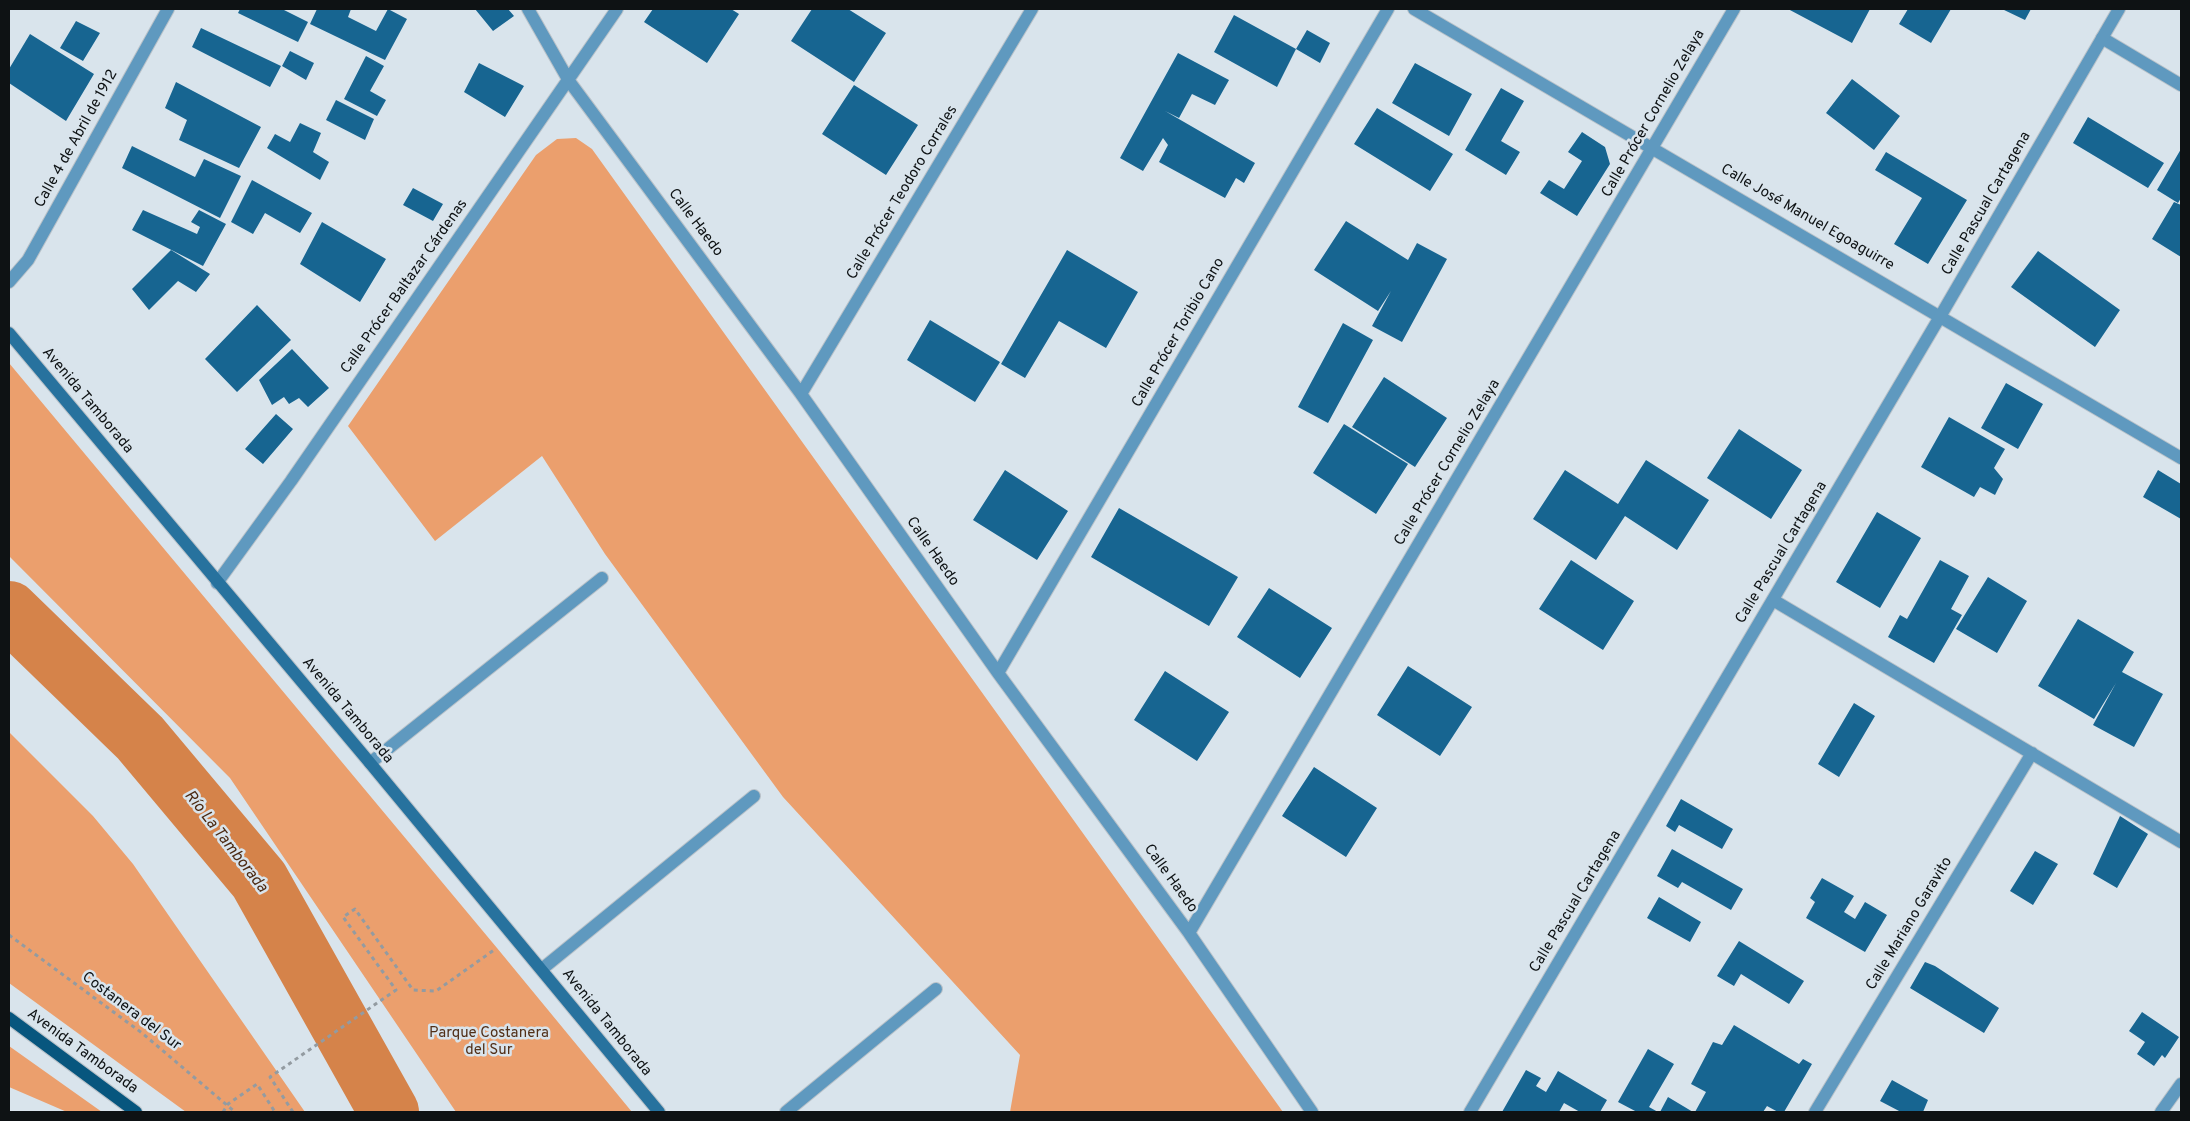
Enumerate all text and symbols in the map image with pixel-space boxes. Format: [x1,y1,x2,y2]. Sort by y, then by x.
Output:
street label: Calle Prócer Cornelio Zelaya [1599,27,1709,201]
street label: Calle 4 de Abril de 1912 [32,67,122,211]
street label: Calle Prócer Teodoro Corrales [844,103,962,283]
street label: Calle Pascual Cartagena [1939,129,2035,279]
street label: Calle José Manuel Egoaguirre [1717,161,1897,275]
street label: Calle Haedo [664,185,726,261]
street label: Calle Prócer Baltazar Cárdenas [338,196,472,378]
street label: Calle Prócer Toribio Cano [1129,255,1229,411]
street label: Avenida Tamborada [37,344,137,458]
street label: Calle Prócer Cornelio Zelaya [1391,377,1505,549]
street label: Calle Pascual Cartagena [1732,479,1832,627]
street label: Calle Haedo [902,514,962,590]
street label: Avenida Tamborada [297,654,397,768]
water label: Río La Tamborada [179,787,271,897]
street label: Calle Pascual Cartagena [1526,828,1626,976]
street label: Calle Haedo [1139,841,1201,917]
street label: Calle Mariano Garavito [1863,854,1957,994]
street label: Avenida Tamborada [557,966,655,1080]
street label: Costanera del Sur [78,969,184,1055]
street label: Avenida Tamborada [23,1006,141,1098]
park label: Parque Costanera del Sur [429,1025,549,1060]

